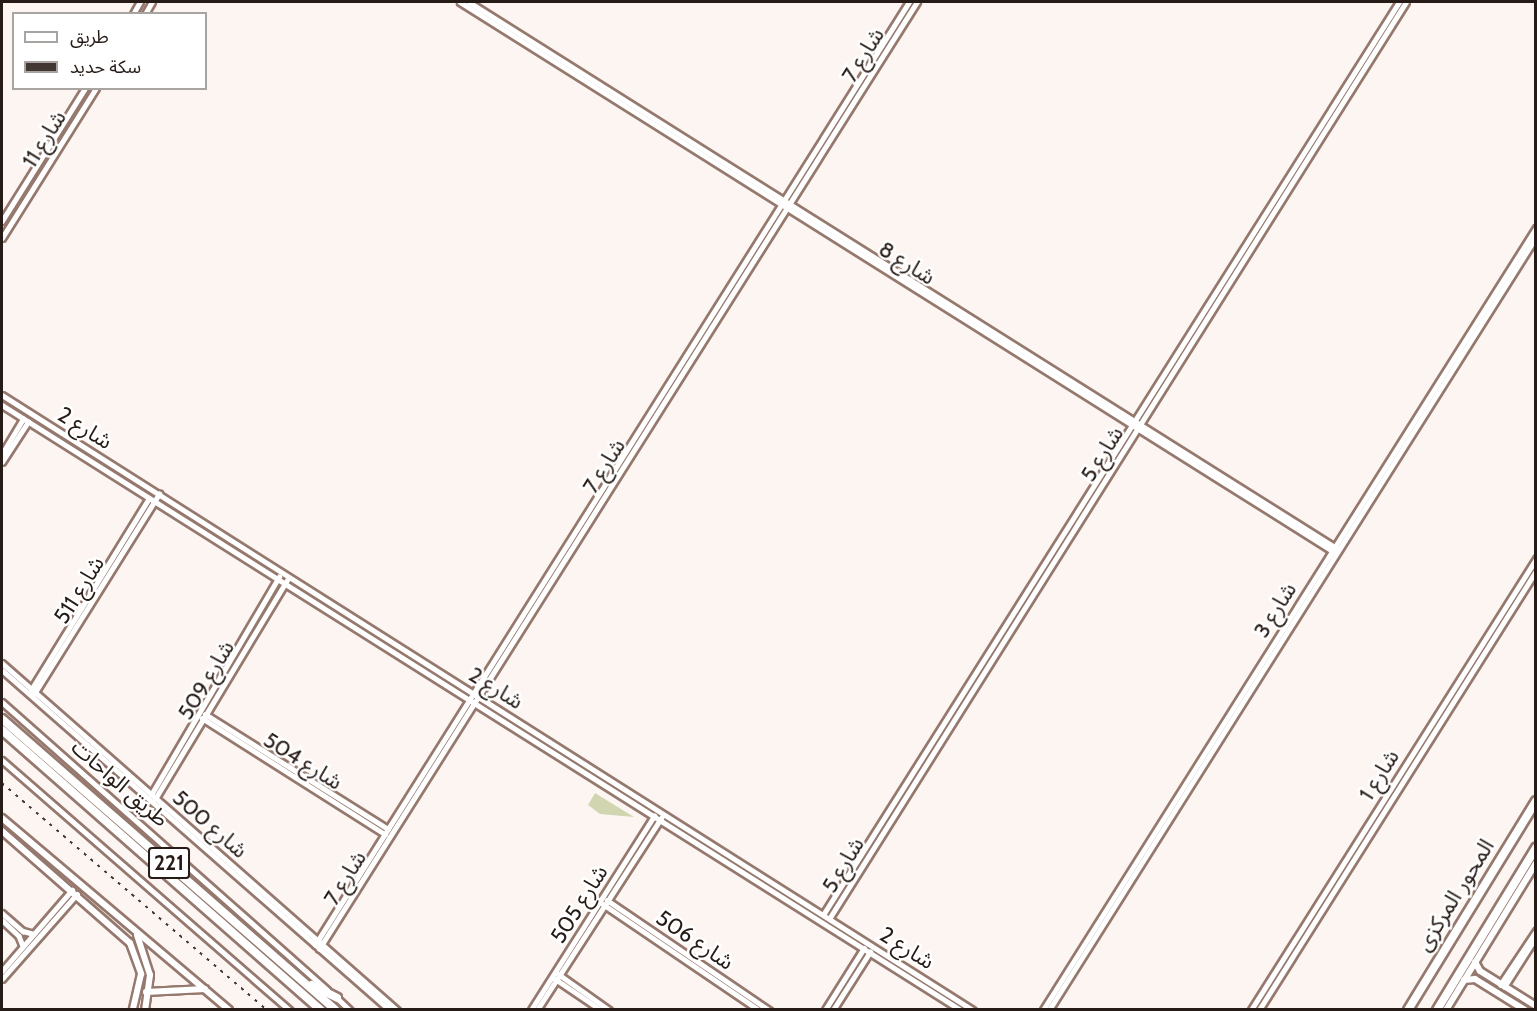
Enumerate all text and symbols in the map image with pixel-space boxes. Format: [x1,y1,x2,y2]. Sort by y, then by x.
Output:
legend [12,12,207,90]
street label: شارع 7 [836,23,890,87]
text: طريق [70,26,109,48]
text: سكة حديد [70,56,141,78]
street label: شارع 11 [16,106,72,172]
street label: شارع 8 [874,236,940,290]
street label: شارع 2 [53,401,117,455]
street label: شارع 5 [1075,422,1129,486]
street label: شارع 7 [577,434,631,498]
street label: شارع 511 [48,552,110,628]
street label: شارع 3 [1248,578,1302,642]
street label: شارع 509 [172,636,240,724]
street label: شارع 2 [464,661,528,715]
street label: شارع 504 [259,727,347,795]
street label: طريق الواحات [66,734,174,832]
street label: شارع 1 [1353,745,1405,805]
street label: شارع 500 [167,784,253,864]
street label: شارع 5 [816,833,870,897]
street label: المحور المركزى [1410,834,1500,956]
road number: 221 [148,845,190,881]
street label: شارع 7 [318,846,372,910]
street label: شارع 505 [545,860,613,948]
street label: شارع 506 [651,905,739,975]
street label: شارع 2 [875,921,939,975]

